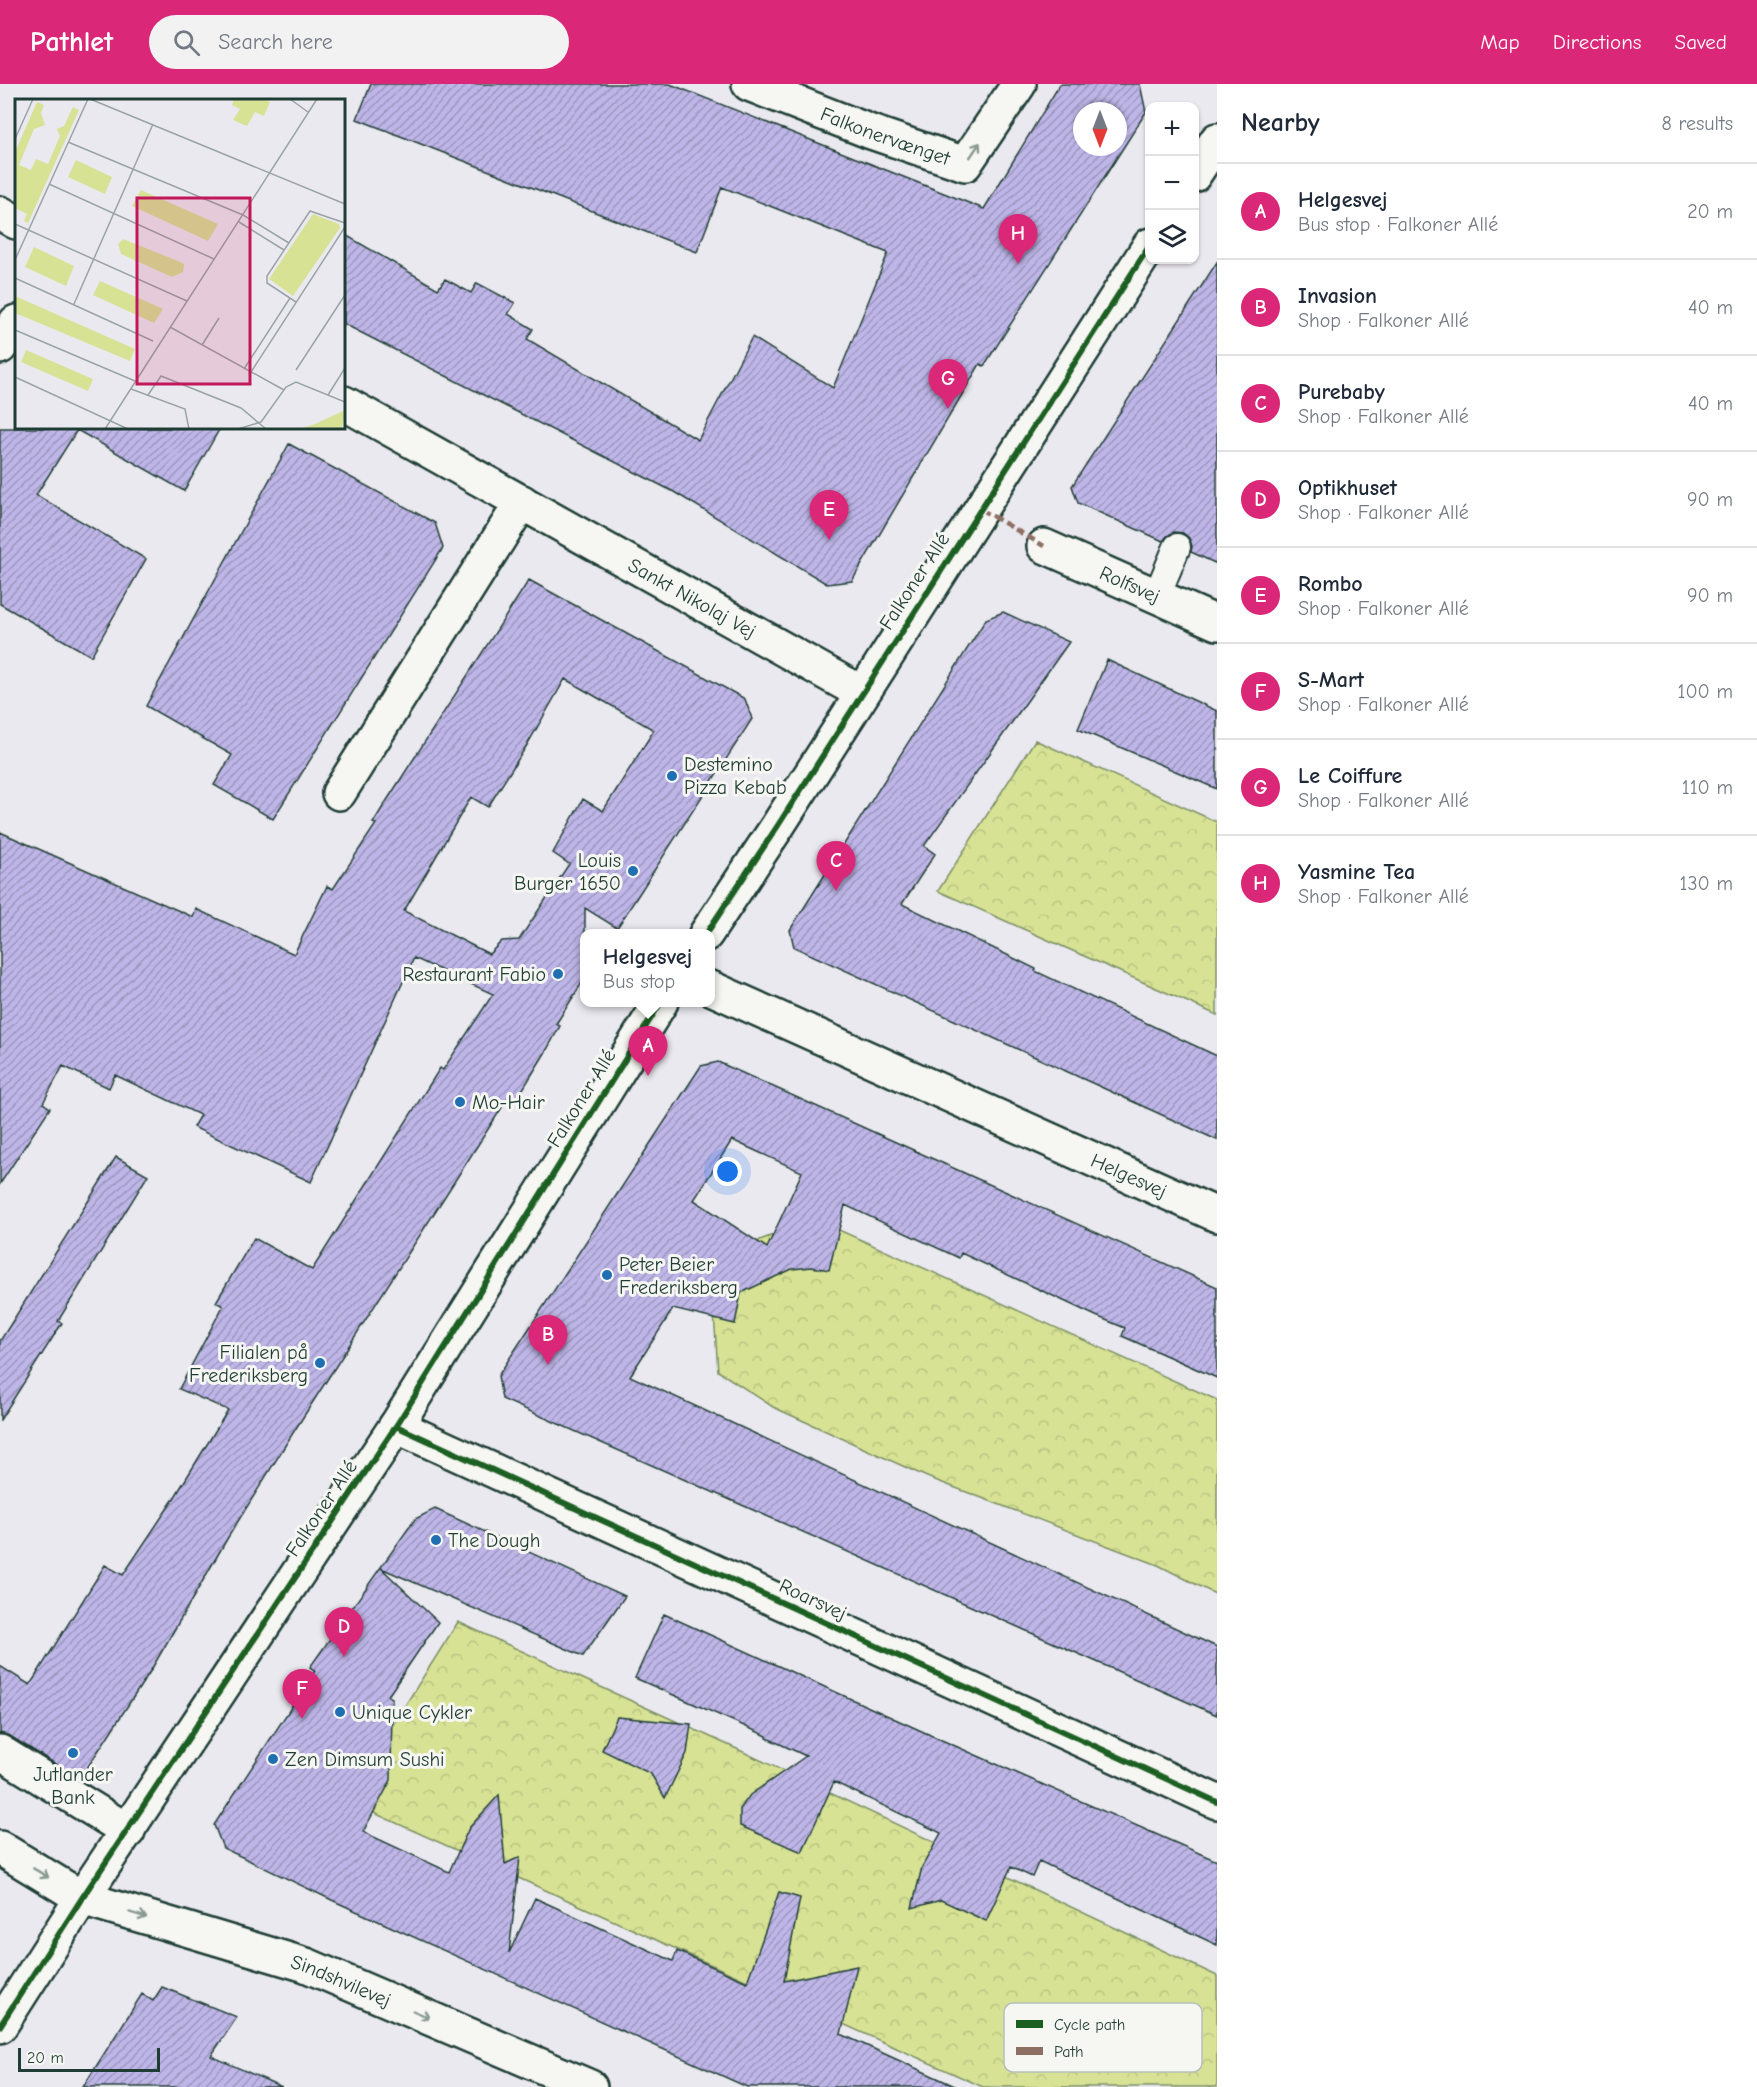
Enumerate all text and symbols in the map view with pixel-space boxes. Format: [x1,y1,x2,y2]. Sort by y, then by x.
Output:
search box [149,15,569,69]
text: Pathlet [30,26,113,58]
icon: search [170,26,203,59]
text: Search here [218,29,333,55]
text: Map [1480,30,1520,54]
text: Directions [1553,30,1642,54]
text: Saved [1675,30,1727,54]
inset map [15,99,345,429]
street label: Falkonervænget [817,102,954,170]
north arrow [1073,102,1127,156]
map controls [1145,102,1199,264]
button: + [1145,102,1199,156]
text: Nearby [1241,108,1320,138]
text: 8 results [1661,112,1733,135]
one-way arrow [968,141,981,158]
button: − [1145,156,1199,210]
text: Helgesvej [1298,187,1387,213]
text: A [1255,200,1266,223]
text: 20 m [1687,200,1733,223]
button: layers [1145,210,1199,264]
text: Bus stop · Falkoner Allé [1298,213,1498,236]
pin: H [998,214,1038,264]
text: Invasion [1298,283,1377,309]
text: B [1254,296,1267,319]
text: 40 m [1688,296,1733,319]
text: Shop · Falkoner Allé [1298,309,1469,332]
pin: G [928,360,968,409]
text: Purebaby [1298,379,1385,405]
text: C [1254,392,1267,415]
text: 40 m [1688,392,1733,415]
text: Shop · Falkoner Allé [1298,405,1469,428]
text: Optikhuset [1298,475,1397,501]
text: D [1254,488,1267,511]
text: 90 m [1687,488,1733,511]
pin: E [810,490,848,540]
text: Shop · Falkoner Allé [1298,501,1469,524]
street label: Falkoner Allé [875,528,954,634]
street label: Sankt Nikolaj Vej [624,553,760,643]
street label: Rolfsvej [1096,561,1163,608]
text: Rombo [1298,571,1363,597]
text: E [1255,584,1266,607]
text: 90 m [1687,584,1733,607]
text: Shop · Falkoner Allé [1298,597,1469,620]
text: S-Mart [1298,667,1364,693]
text: F [1255,680,1266,703]
text: 100 m [1678,680,1733,703]
text: Shop · Falkoner Allé [1298,693,1469,716]
place label: Destemino Pizza Kebab [684,753,787,799]
text: Le Coiffure [1298,763,1402,789]
marker: Destemino Pizza Kebab [665,769,679,783]
text: G [1253,776,1268,799]
text: 110 m [1682,776,1733,799]
text: Shop · Falkoner Allé [1298,789,1469,812]
pin: C [816,842,856,891]
place label: Louis Burger 1650 [514,849,621,895]
text: Yasmine Tea [1298,859,1415,885]
marker: Louis Burger 1650 [626,864,640,878]
text: H [1253,872,1268,895]
text: 130 m [1680,872,1733,895]
text: Shop · Falkoner Allé [1298,885,1469,908]
popup [580,929,715,1007]
text: Helgesvej [603,944,692,970]
place label: Restaurant Fabio [402,963,546,986]
marker: Restaurant Fabio [551,967,565,981]
text: Bus stop [603,970,675,993]
pin: A [628,1026,668,1076]
street label: Falkoner Allé [542,1045,621,1151]
place label: Mo-Hair [472,1091,545,1114]
marker: Mo-Hair [453,1095,467,1109]
street label: Helgesvej [1087,1149,1170,1203]
your location [713,1157,742,1186]
place label: Peter Beier Frederiksberg [619,1253,738,1299]
marker: Peter Beier Frederiksberg [600,1268,614,1282]
pin: B [528,1316,568,1365]
place label: Filialen på Frederiksberg [189,1341,308,1387]
marker: Filialen på Frederiksberg [313,1356,327,1370]
street label: Falkoner Allé [281,1456,362,1561]
place label: The Dough [448,1529,541,1552]
marker: The Dough [429,1533,443,1547]
street label: Roarsvej [776,1574,850,1625]
pin: D [324,1608,364,1657]
pin: F [282,1670,322,1719]
place label: Unique Cykler [352,1701,472,1724]
marker: Unique Cykler [333,1705,347,1719]
marker: Jutlander Bank [66,1746,80,1760]
place label: Zen Dimsum Sushi [285,1748,445,1771]
marker: Zen Dimsum Sushi [266,1752,280,1766]
place label: Jutlander Bank [33,1763,113,1809]
one-way arrow [32,1868,49,1880]
one-way arrow [128,1910,147,1921]
street label: Sindshvilevej [288,1950,394,2012]
legend [1004,2003,1202,2072]
one-way arrow [412,2010,430,2021]
text: Cycle path [1054,2016,1125,2034]
text: Path [1054,2043,1084,2061]
scale bar [18,2045,160,2072]
text: 20 m [27,2049,64,2067]

